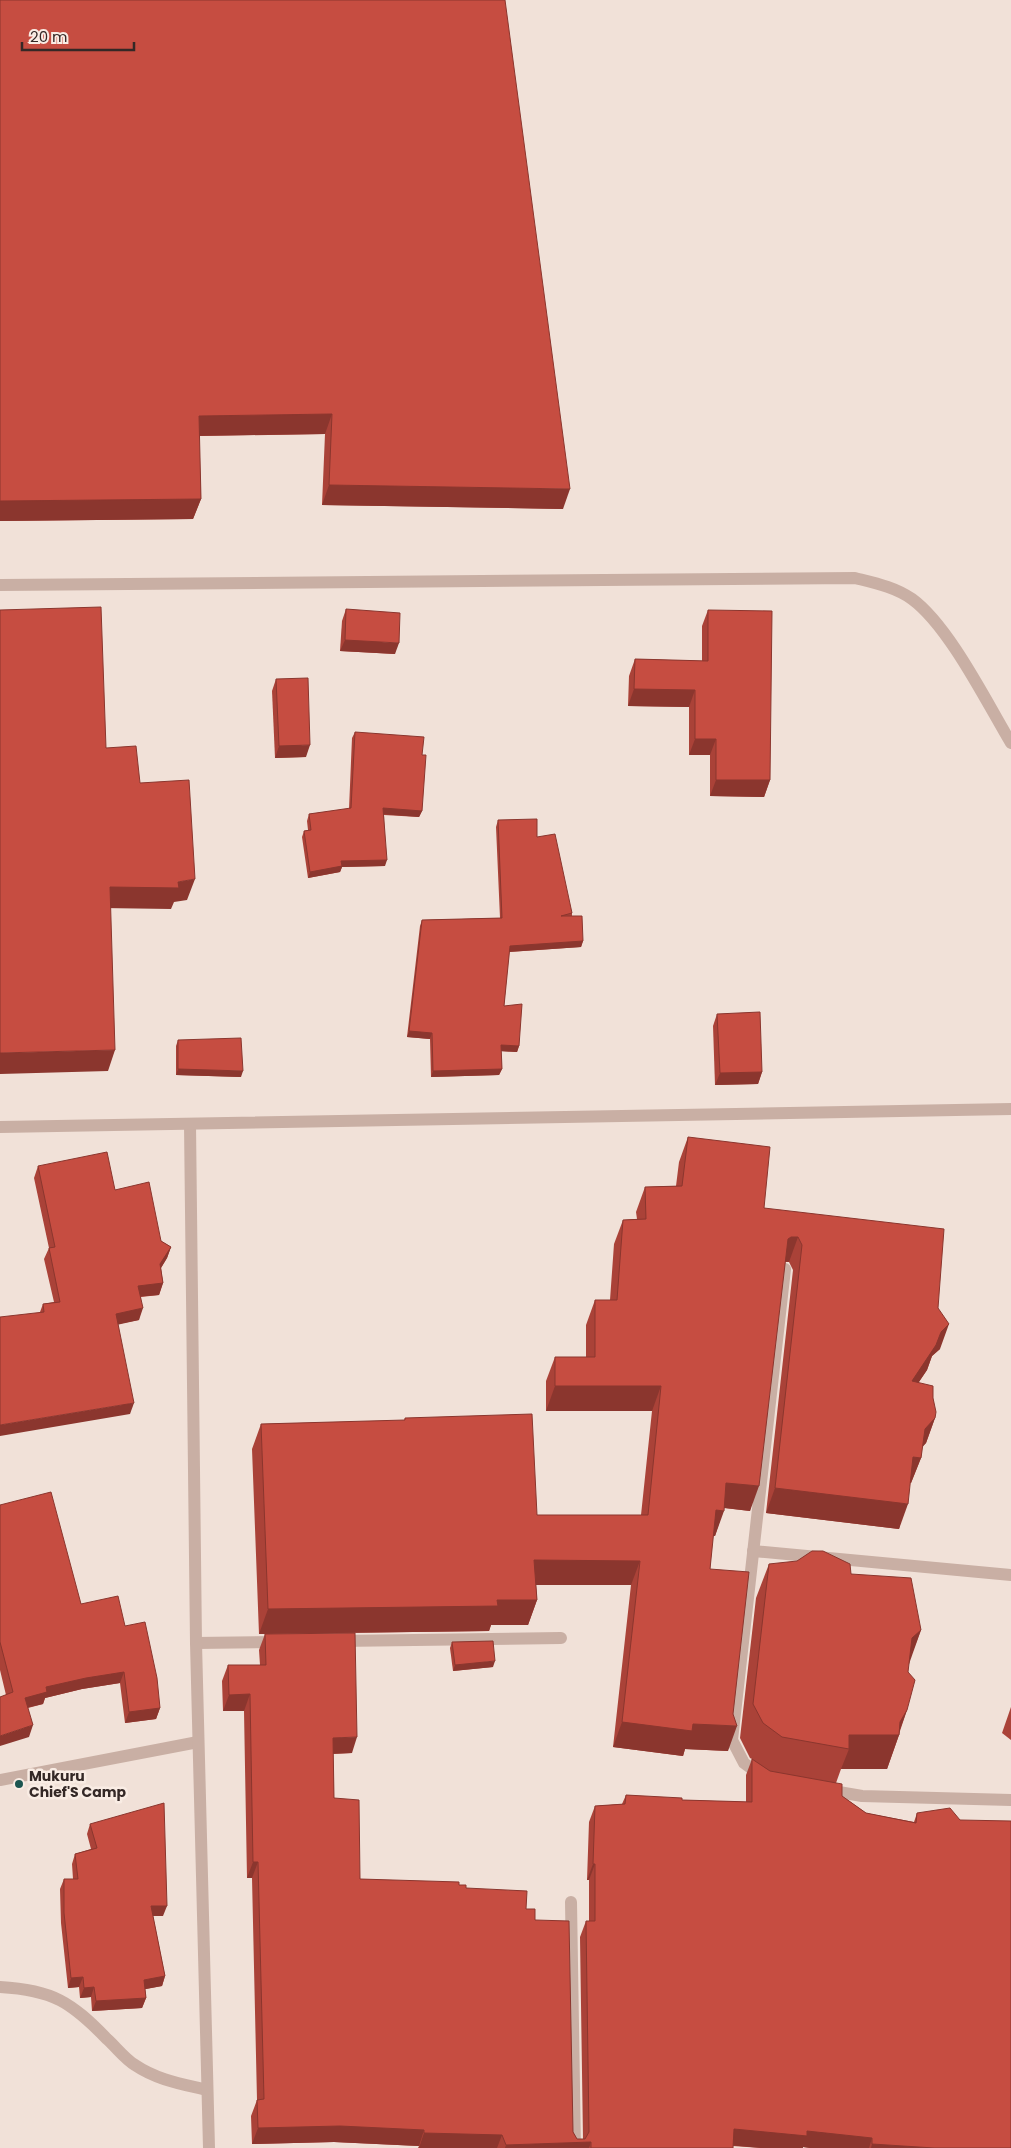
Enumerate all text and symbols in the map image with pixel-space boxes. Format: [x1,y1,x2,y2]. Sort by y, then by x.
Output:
scale bar [22,20,135,52]
text: 20 m [30,26,68,47]
place label: Mukuru Chief'S Camp [29,1766,127,1802]
marker: Mukuru Chief'S Camp [13,1778,25,1790]

